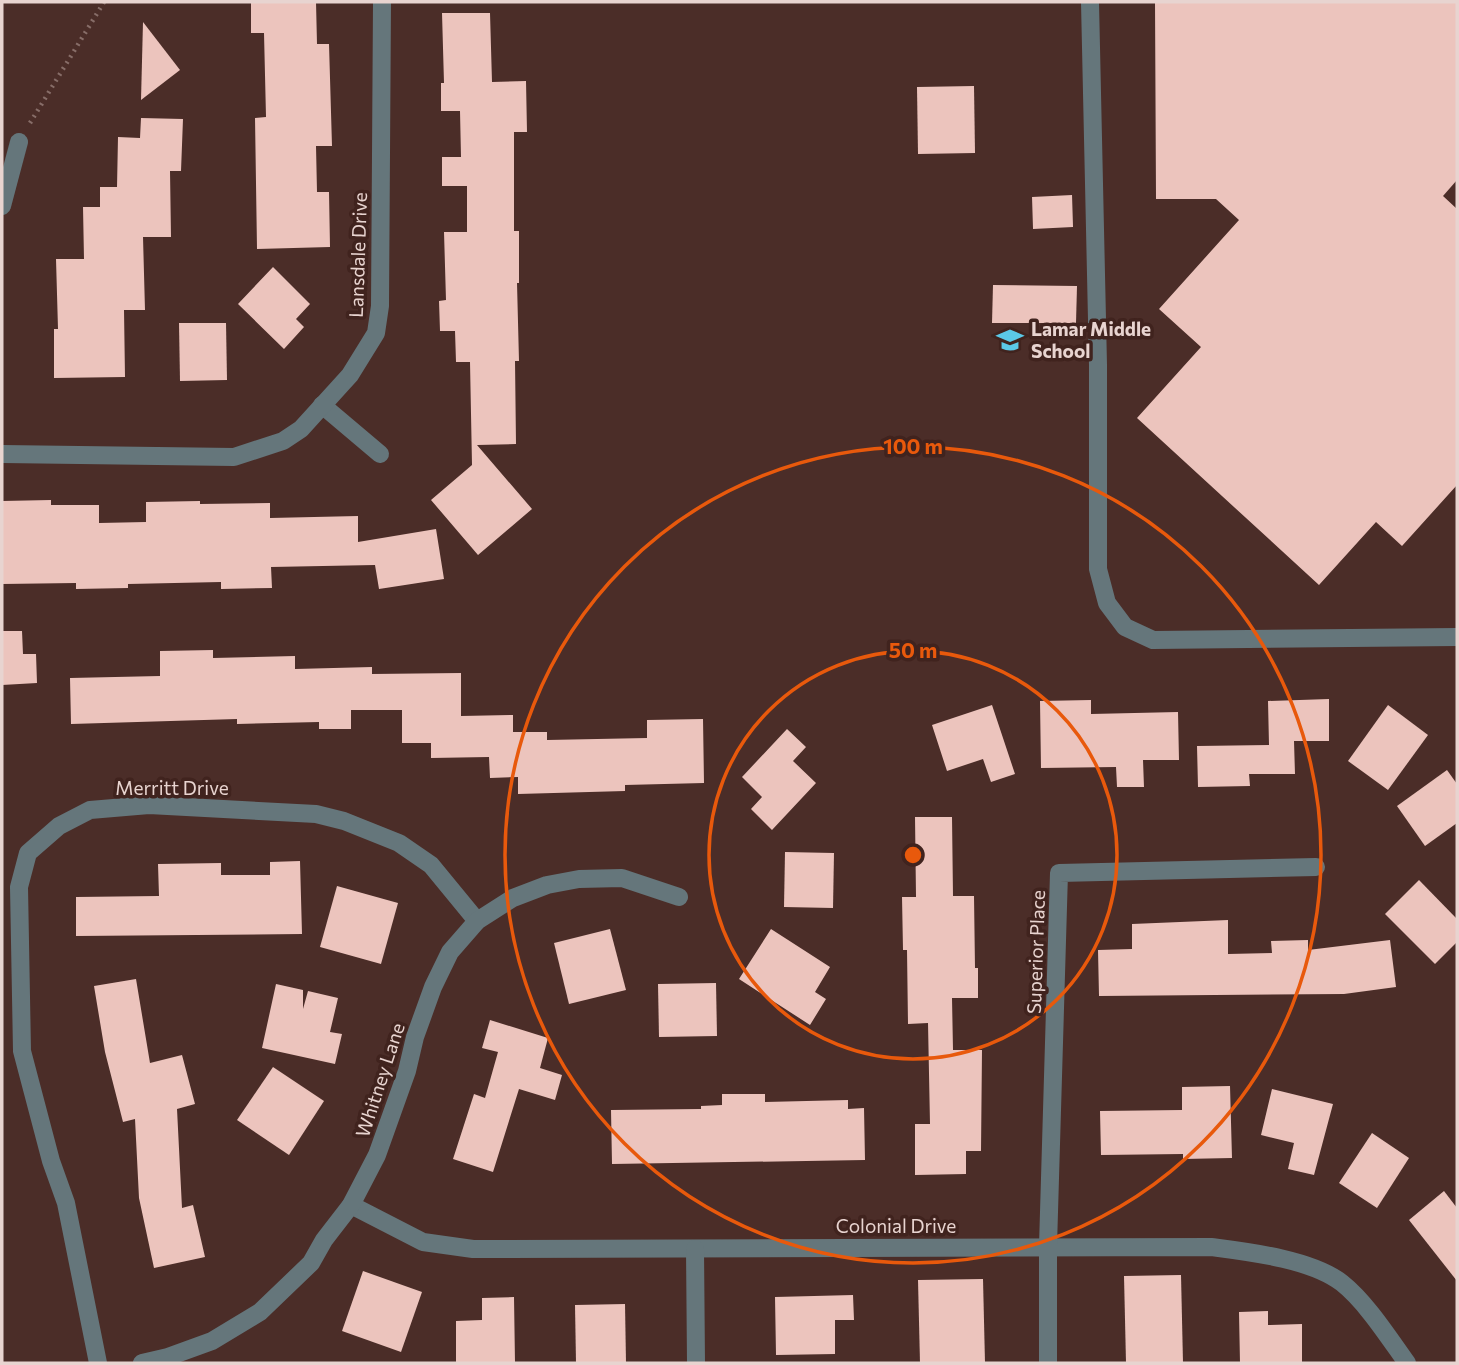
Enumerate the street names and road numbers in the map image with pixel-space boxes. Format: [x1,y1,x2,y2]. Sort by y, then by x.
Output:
street label: Lansdale Drive [344,192,371,318]
street label: Merritt Drive [115,776,229,799]
street label: Superior Place [1022,890,1049,1014]
street label: Whitney Lane [350,1020,409,1140]
street label: Colonial Drive [836,1214,956,1237]

